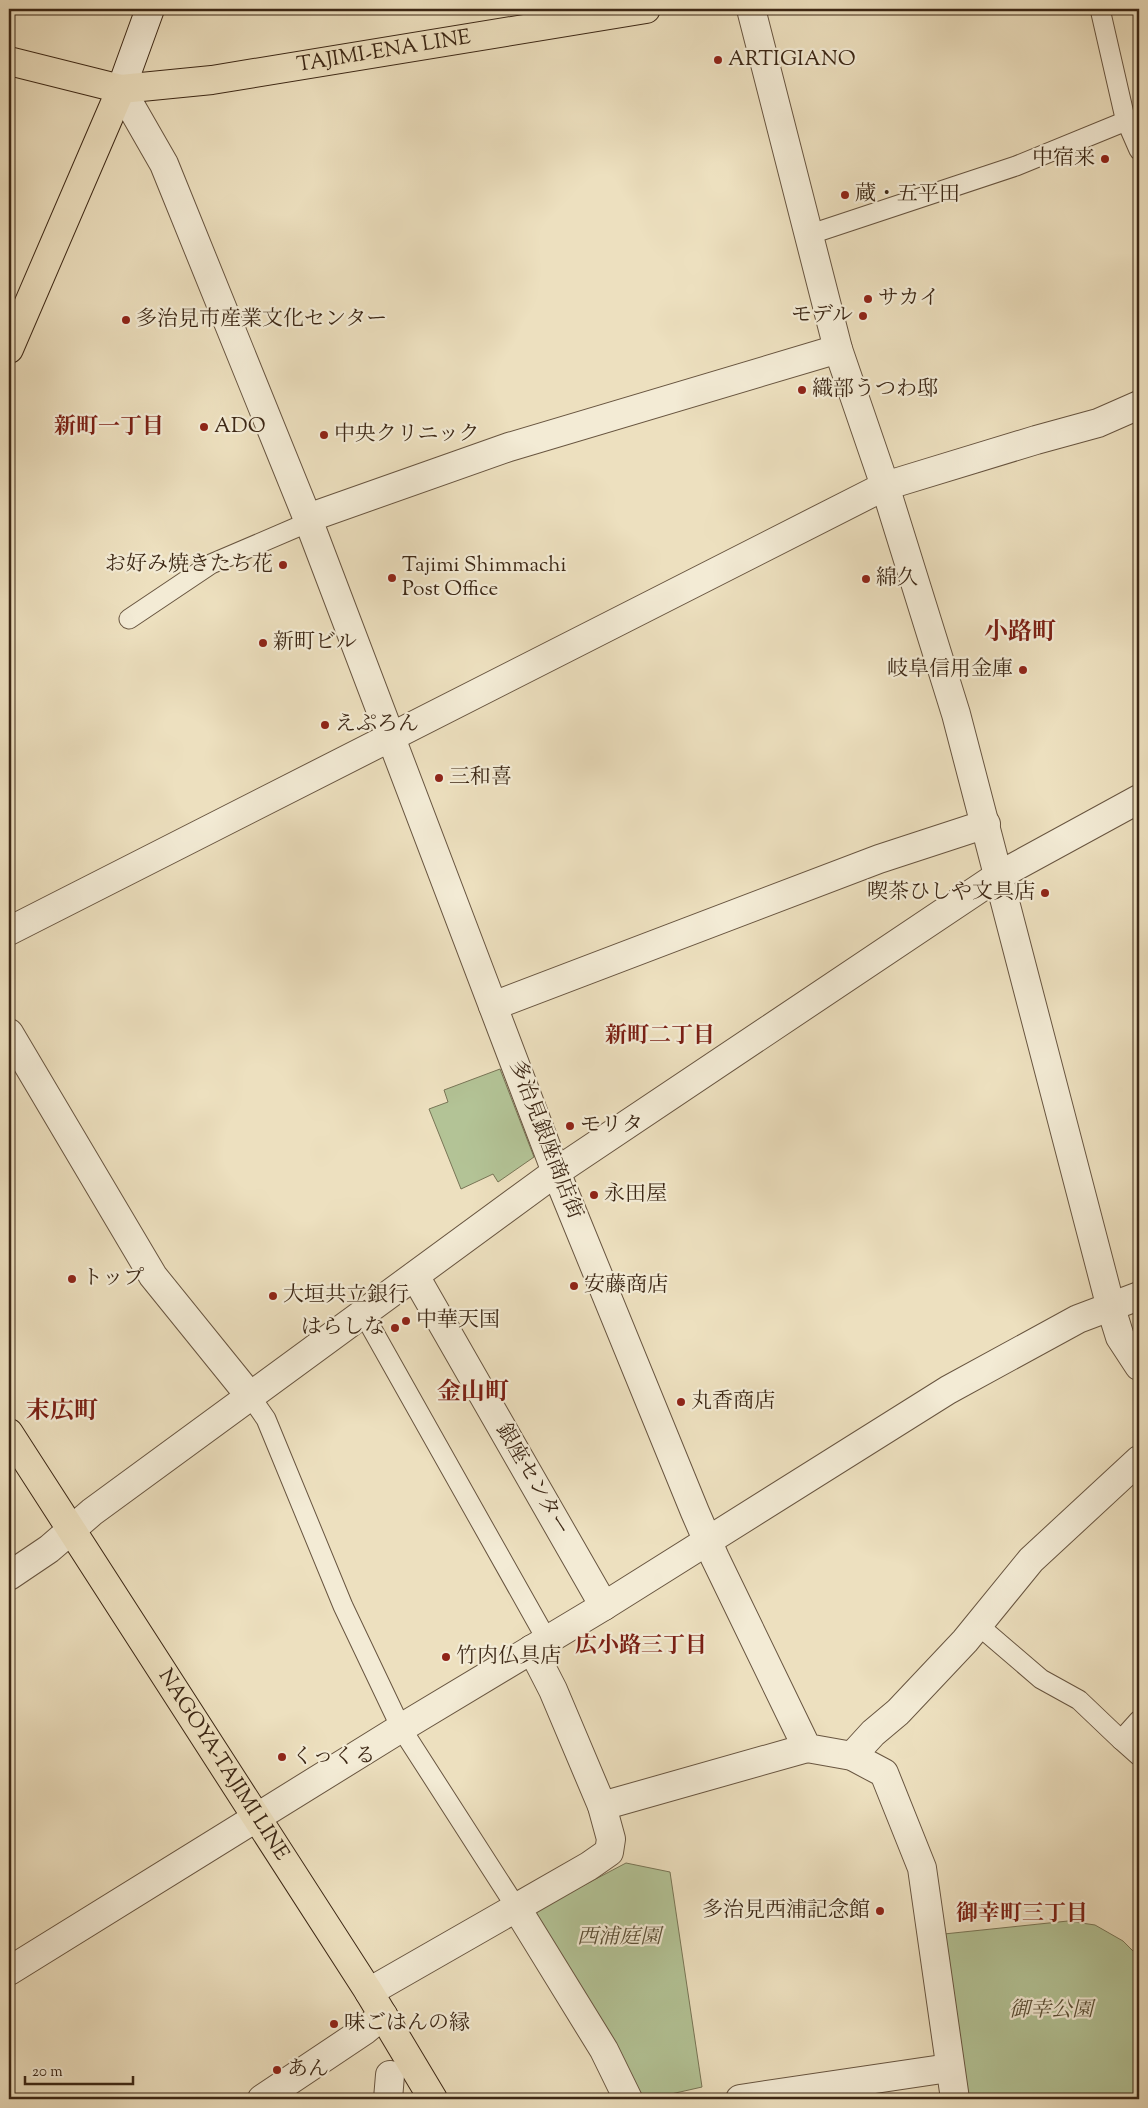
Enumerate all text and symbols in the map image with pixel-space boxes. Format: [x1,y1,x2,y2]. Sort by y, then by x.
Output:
street label: TAJIMI-ENA LINE [295,23,473,81]
place label: ARTIGIANO [728,45,856,75]
marker: ARTIGIANO [712,54,724,66]
place label: 中宿来 [1032,144,1095,174]
marker: 中宿来 [1099,153,1111,165]
place label: 蔵・五平田 [855,180,960,210]
marker: 蔵・五平田 [839,189,851,201]
place label: サカイ [878,284,940,314]
marker: サカイ [862,293,874,305]
place label: モデル [791,301,853,331]
place label: 多治見市産業文化センター [136,305,387,335]
marker: モデル [857,310,869,322]
marker: 多治見市産業文化センター [120,314,132,326]
place label: 織部うつわ邸 [812,375,938,405]
marker: 織部うつわ邸 [796,384,808,396]
district label: 新町一丁目 [54,412,164,444]
place label: ADO [214,412,266,442]
place label: 中央クリニック [334,420,480,450]
marker: ADO [198,421,210,433]
marker: 中央クリニック [318,429,330,441]
place label: お好み焼きたち花 [105,550,273,580]
place label: Tajimi Shimmachi Post Office [402,551,567,605]
marker: お好み焼きたち花 [277,559,289,571]
place label: 綿久 [876,564,918,594]
marker: Tajimi Shimmachi Post Office [386,572,398,584]
marker: 綿久 [860,573,872,585]
district label: 小路町 [984,616,1056,650]
place label: 新町ビル [273,628,357,658]
marker: 新町ビル [257,637,269,649]
place label: 岐阜信用金庫 [887,655,1013,685]
marker: 岐阜信用金庫 [1017,664,1029,676]
place label: えぷろん [335,710,419,740]
marker: えぷろん [319,719,331,731]
place label: 三和喜 [449,763,512,793]
marker: 三和喜 [433,772,445,784]
place label: 喫茶ひしや文具店 [867,878,1035,908]
marker: 喫茶ひしや文具店 [1039,887,1051,899]
district label: 新町二丁目 [605,1021,715,1053]
street label: 多治見銀座商店街 [501,1056,589,1224]
place label: モリタ [580,1111,643,1141]
marker: モリタ [564,1120,576,1132]
place label: 永田屋 [604,1180,667,1210]
marker: 永田屋 [588,1189,600,1201]
place label: トップ [82,1264,144,1294]
place label: 安藤商店 [584,1271,668,1301]
marker: トップ [66,1273,78,1285]
marker: 安藤商店 [568,1280,580,1292]
place label: 大垣共立銀行 [283,1281,409,1311]
marker: 大垣共立銀行 [267,1290,279,1302]
place label: 中華天国 [416,1306,500,1336]
place label: はらしな [301,1313,385,1343]
marker: 中華天国 [400,1315,412,1327]
marker: はらしな [389,1322,401,1334]
district label: 金山町 [437,1376,509,1410]
place label: 丸香商店 [691,1387,775,1417]
district label: 末広町 [26,1395,98,1429]
marker: 丸香商店 [675,1396,687,1408]
street label: 銀座センター [488,1418,576,1542]
district label: 広小路三丁目 [575,1631,707,1663]
place label: 竹内仏具店 [456,1642,561,1672]
marker: 竹内仏具店 [440,1651,452,1663]
street label: NAGOYA-TAJIMI LINE [150,1663,296,1867]
place label: くっくる [292,1742,376,1772]
marker: くっくる [276,1751,288,1763]
place label: 多治見西浦記念館 [702,1896,870,1926]
district label: 御幸町三丁目 [956,1899,1088,1931]
marker: 多治見西浦記念館 [874,1905,886,1917]
park label: 西浦庭園 [577,1923,664,1953]
park label: 御幸公園 [1009,1996,1096,2026]
place label: 味ごはんの縁 [344,2009,470,2039]
marker: 味ごはんの縁 [328,2018,340,2030]
scale bar [25,2053,132,2085]
place label: あん [287,2055,329,2085]
text: 20 m [32,2062,63,2083]
marker: あん [271,2064,283,2076]

